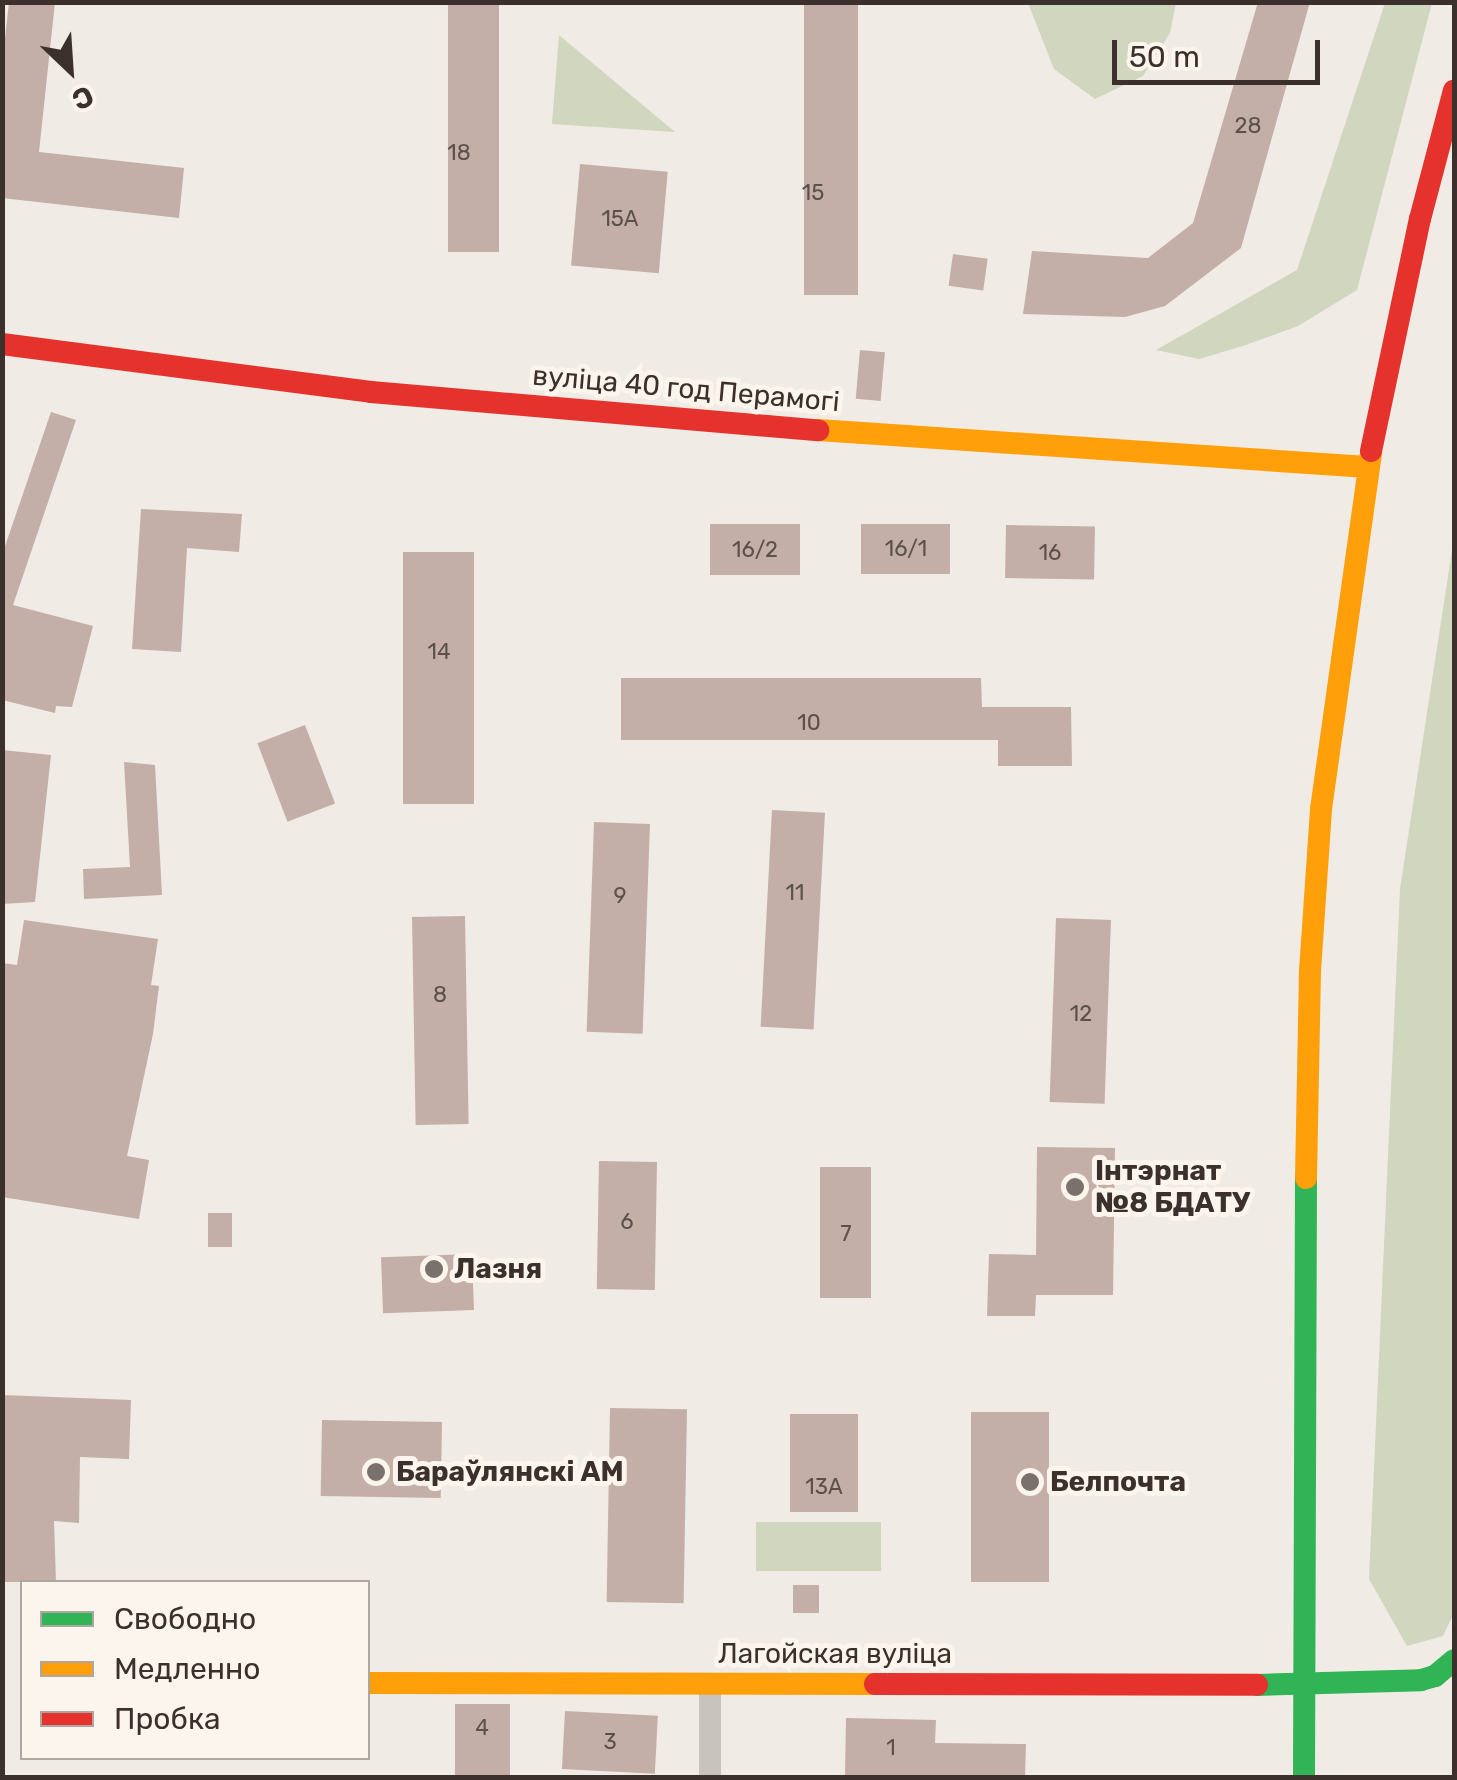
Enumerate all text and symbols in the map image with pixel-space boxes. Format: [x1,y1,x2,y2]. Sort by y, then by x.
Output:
north arrow [20,20,120,120]
scale bar [1117,20,1324,82]
text: 50 m [1129,39,1200,75]
text: С [67,79,99,117]
house number: 28 [1235,113,1261,139]
house number: 18 [447,140,471,166]
house number: 15 [802,180,824,206]
house number: 15А [601,206,639,232]
street label: вуліца 40 год Перамогі [531,359,841,419]
house number: 16/1 [885,536,927,562]
house number: 16/2 [732,537,778,563]
house number: 16 [1039,540,1061,566]
house number: 14 [427,639,451,665]
house number: 10 [797,710,821,736]
house number: 11 [786,880,804,906]
house number: 9 [613,883,627,909]
house number: 8 [433,982,447,1008]
house number: 12 [1070,1001,1092,1027]
place label: Інтэрнат №8 БДАТУ [1095,1154,1250,1220]
marker: Інтэрнат №8 БДАТУ [1064,1176,1086,1198]
house number: 6 [620,1209,634,1235]
house number: 7 [840,1221,852,1247]
place label: Лазня [454,1252,542,1286]
marker: Лазня [423,1258,445,1280]
place label: Бараўлянскі АМ [396,1455,624,1489]
marker: Бараўлянскі АМ [365,1461,387,1483]
place label: Белпочта [1050,1465,1186,1499]
marker: Белпочта [1019,1471,1041,1493]
house number: 13А [805,1474,843,1500]
legend [20,1580,370,1760]
text: Свободно [114,1601,256,1637]
street label: Лагойская вуліца [718,1637,952,1671]
text: Медленно [114,1651,261,1687]
text: Пробка [114,1701,221,1737]
house number: 4 [475,1715,489,1741]
house number: 3 [603,1729,617,1755]
house number: 1 [886,1735,896,1761]

